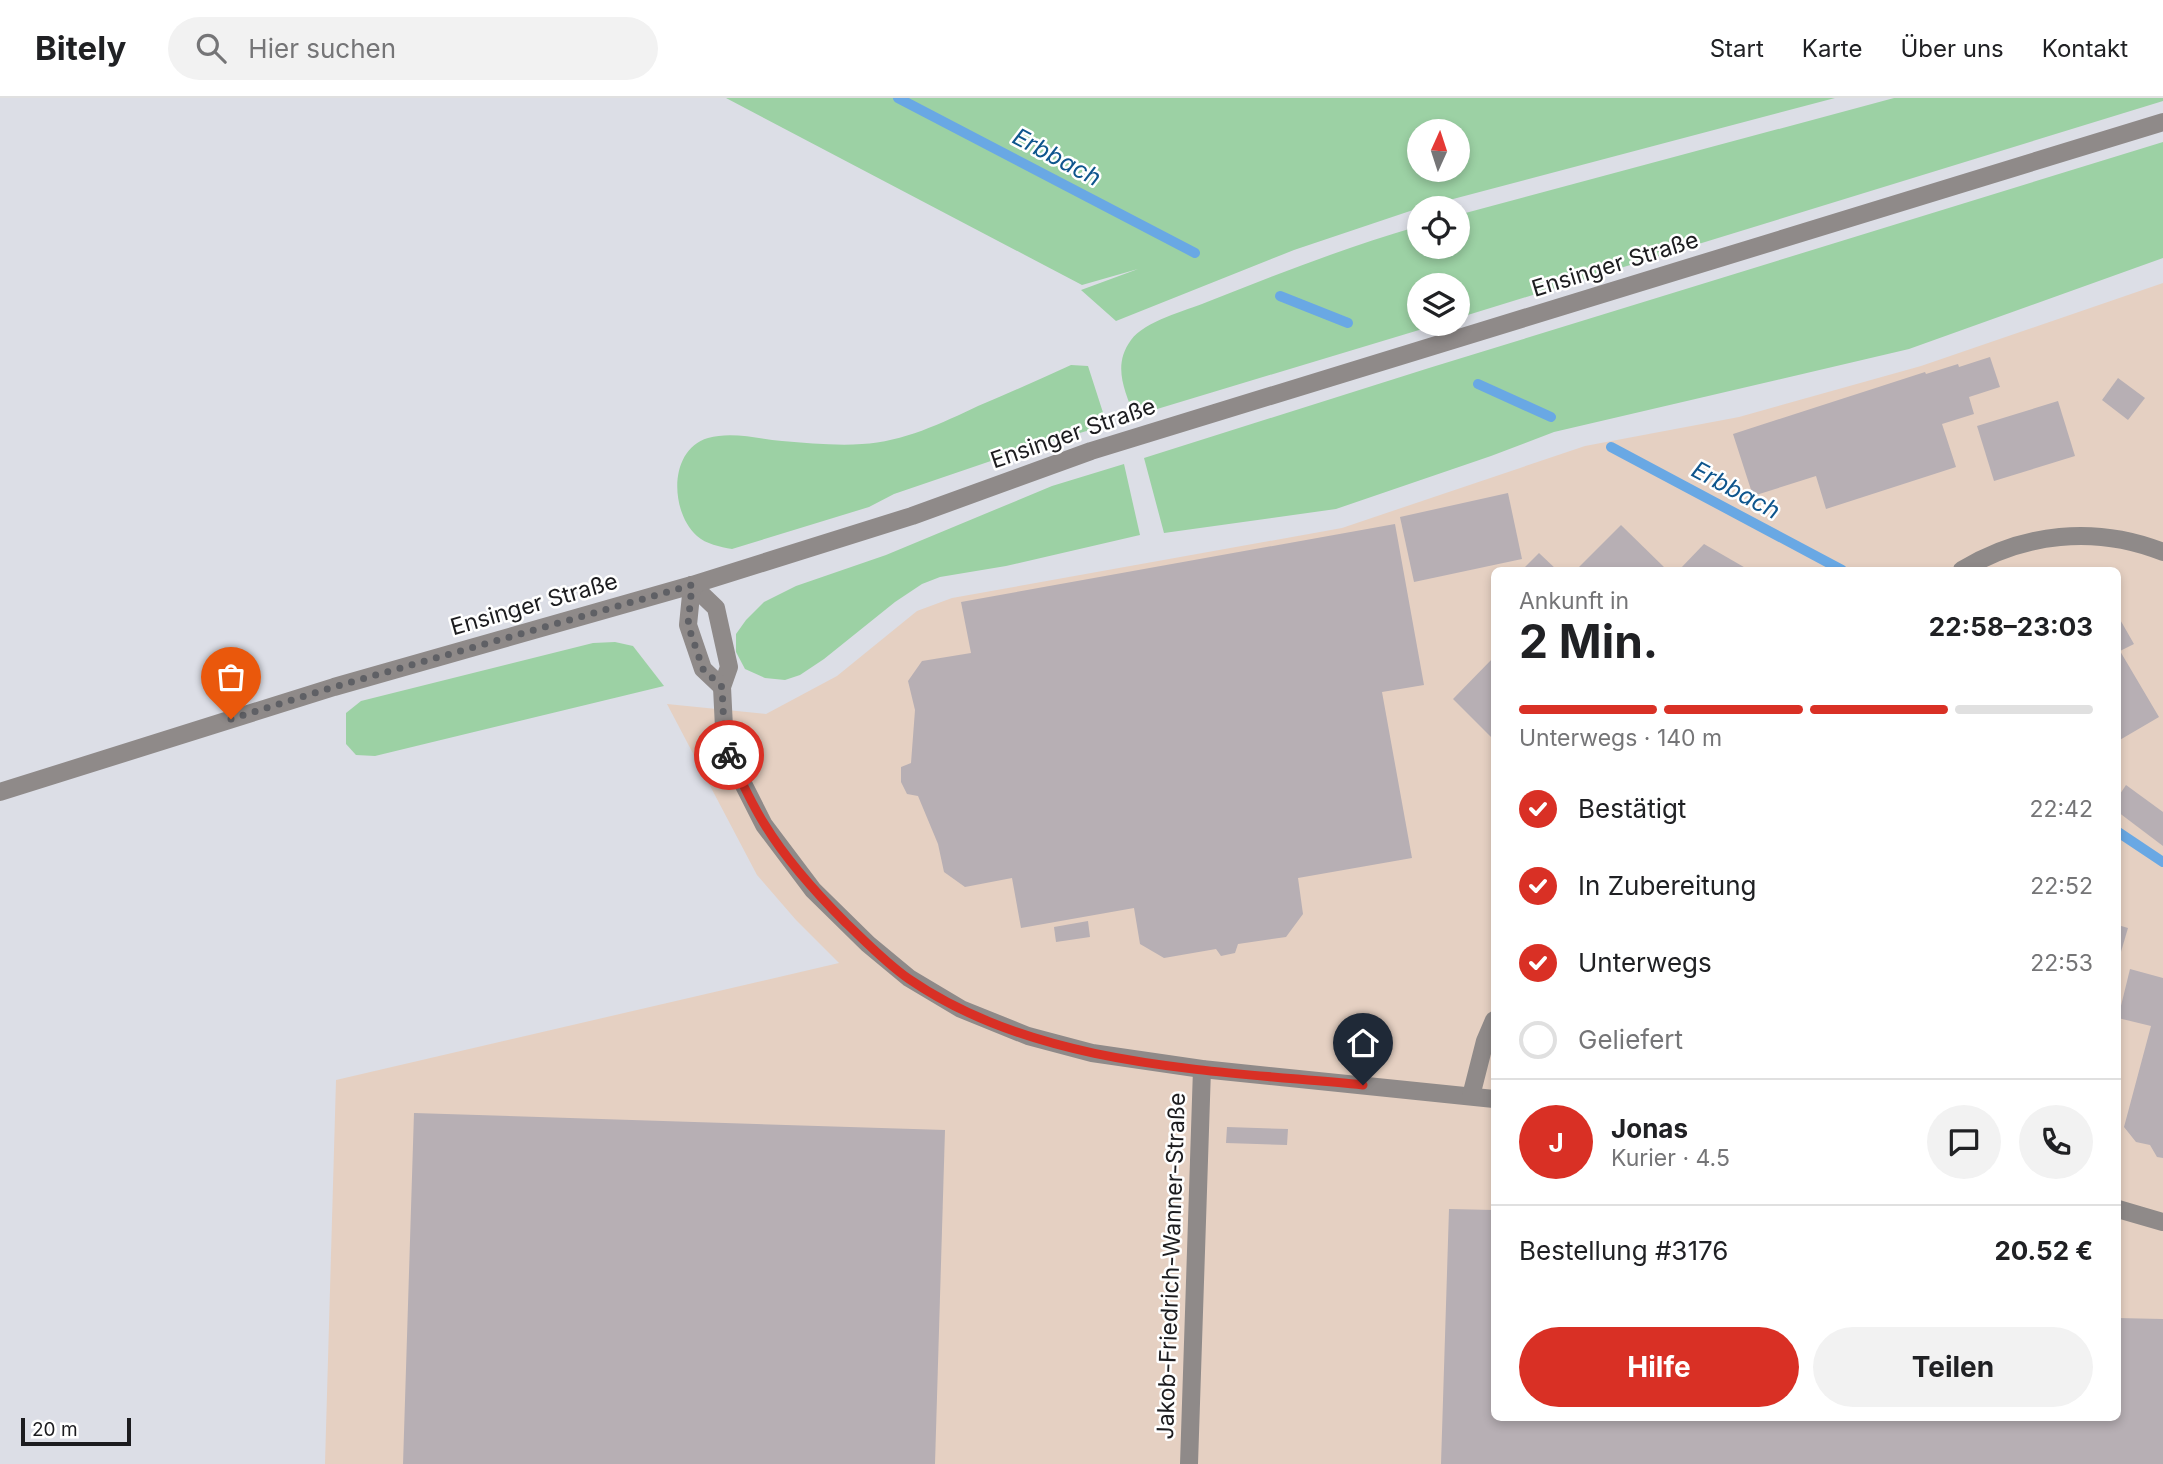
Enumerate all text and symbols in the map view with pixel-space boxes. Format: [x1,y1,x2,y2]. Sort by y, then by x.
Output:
search box [168,17,658,80]
text: Bitely [35,28,126,68]
icon: search [192,29,230,67]
text: Hier suchen [248,33,396,64]
text: Start [1710,34,1764,63]
text: Karte [1802,34,1862,63]
text: Über uns [1900,34,2004,63]
text: Kontakt [2042,34,2128,63]
north arrow [1407,119,1470,182]
map controls [1407,119,1470,336]
water label: Erbbach [1008,122,1106,192]
button: locate [1407,196,1470,259]
street label: Ensinger Straße [1528,225,1702,303]
button: layers [1407,273,1470,336]
street label: Ensinger Straße [987,392,1159,474]
water label: Erbbach [1687,455,1785,525]
street label: Ensinger Straße [447,567,621,641]
text: Ankunft in [1519,587,1629,615]
text: 22:58–23:03 [1929,611,2093,642]
text: 2 Min. [1519,613,1658,669]
pin [201,647,261,719]
icon: bag [212,658,250,696]
courier [694,720,764,790]
text: Unterwegs · 140 m [1519,724,1722,752]
icon: bike [710,736,748,774]
icon: check [1519,790,1557,828]
text: Bestätigt [1578,793,1686,824]
text: 22:42 [2029,795,2093,823]
icon: check [1519,867,1557,905]
text: In Zubereitung [1578,870,1756,901]
text: 22:52 [2030,872,2093,900]
icon: check [1519,944,1557,982]
text: Unterwegs [1578,947,1712,978]
text: 22:53 [2030,949,2093,977]
pin [1333,1013,1393,1085]
icon: home [1344,1024,1382,1062]
text: Geliefert [1578,1024,1683,1055]
street label: Jakob-Friedrich-Wanner-Straße [1151,1092,1191,1440]
button: chat [1927,1105,2001,1179]
button: phone [2019,1105,2093,1179]
text: Jonas [1611,1113,1688,1144]
text: J [1548,1127,1564,1158]
text: Kurier · 4.5 [1611,1144,1730,1172]
text: Bestellung #3176 [1519,1235,1728,1266]
text: 20.52 € [1994,1235,2093,1266]
button: Hilfe [1519,1327,1799,1407]
button: Teilen [1813,1327,2093,1407]
scale bar [21,1415,131,1447]
text: 20 m [32,1418,78,1441]

